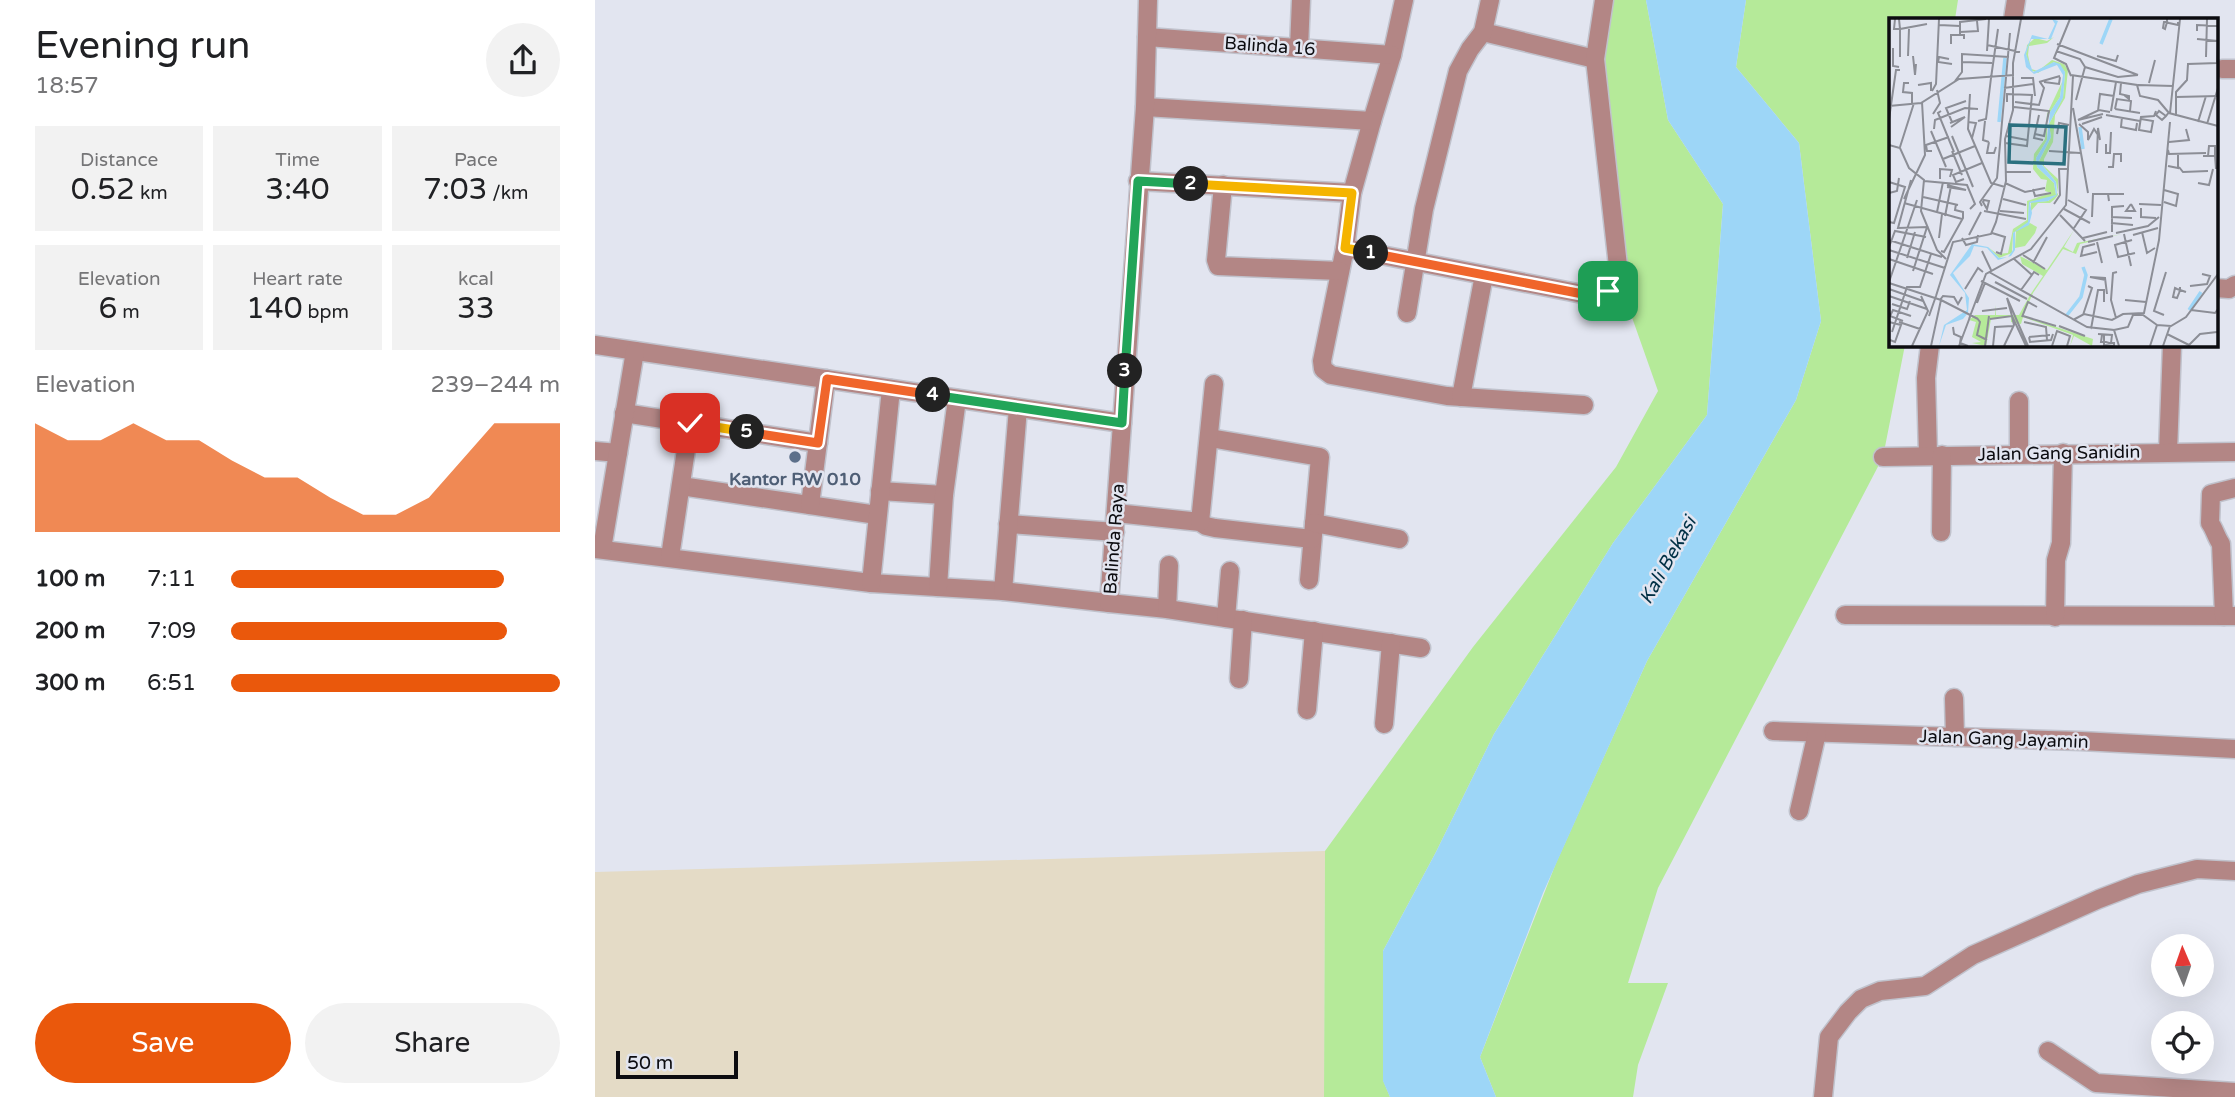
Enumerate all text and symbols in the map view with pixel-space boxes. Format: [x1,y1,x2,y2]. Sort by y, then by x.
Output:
inset map [1889,18,2217,346]
text: Evening run [35,23,250,69]
button: share [486,23,560,97]
street label: Balinda 16 [1224,32,1316,60]
text: 18:57 [35,72,99,100]
text: Distance [80,149,158,171]
text: Time [275,149,320,171]
text: Pace [454,149,498,171]
pin: 2 [1173,166,1209,202]
text: 0.52 [71,171,135,208]
text: 3:40 [265,171,330,208]
text: 7:03 [423,171,487,208]
text: 2 [1185,172,1196,194]
text: km [135,182,168,204]
text: /km [487,182,529,204]
pin: 1 [1353,236,1389,270]
text: 1 [1365,241,1376,263]
pin [1578,261,1638,321]
text: Elevation [78,268,161,290]
text: Heart rate [252,268,343,290]
text: kcal [458,268,494,290]
icon: arrive [1589,272,1627,310]
text: 6 [99,290,117,327]
text: 140 [246,290,303,327]
text: 33 [457,290,495,327]
text: m [117,301,140,323]
text: bpm [303,301,349,323]
pin: 3 [1107,354,1143,388]
text: 3 [1119,359,1130,381]
text: Elevation [35,371,136,399]
text: 239–244 m [431,371,560,399]
pin: 4 [915,378,951,412]
text: 4 [927,383,938,405]
pin [660,393,720,453]
icon: check [671,404,709,442]
pin: 5 [729,414,765,450]
text: 5 [741,420,752,442]
street label: Jalan Gang Sanidin [1977,441,2141,465]
marker: Kantor RW 010 [787,449,803,465]
place label: Kantor RW 010 [729,468,861,490]
street label: Balinda Raya [1099,483,1129,595]
water label: Kali Bekasi [1635,511,1702,608]
text: 100 m [35,565,105,593]
text: 7:11 [147,565,196,593]
text: 200 m [35,617,105,645]
text: 7:09 [147,617,196,645]
text: 300 m [35,669,105,697]
text: 6:51 [147,669,196,697]
street label: Jalan Gang Jayamin [1919,725,2089,753]
north arrow [2151,934,2214,998]
map controls [2151,934,2214,1074]
button: Save [35,1003,291,1083]
button: Share [305,1003,560,1083]
button: locate [2151,1011,2214,1074]
scale bar [616,1048,739,1080]
text: 50 m [627,1052,673,1074]

